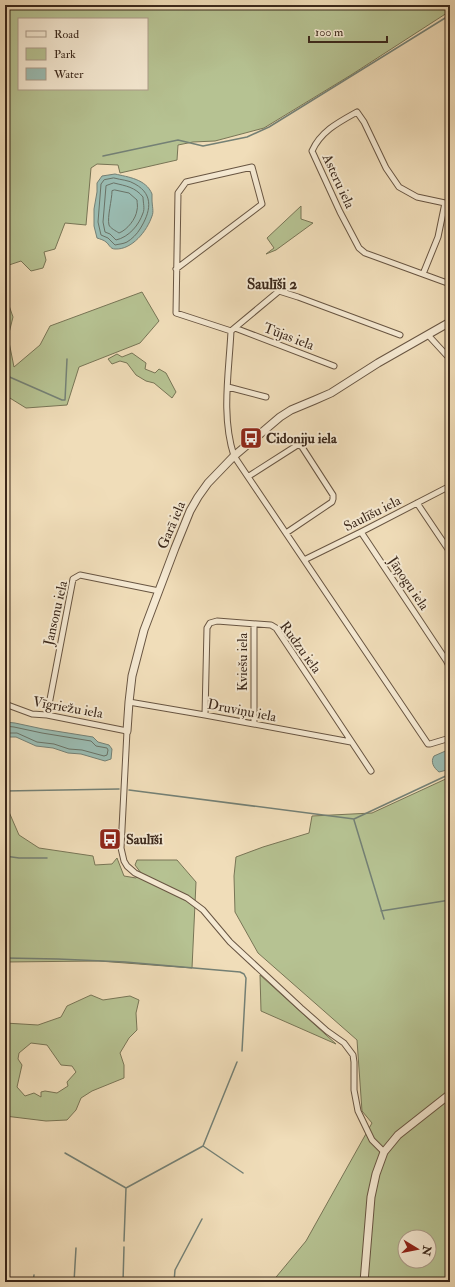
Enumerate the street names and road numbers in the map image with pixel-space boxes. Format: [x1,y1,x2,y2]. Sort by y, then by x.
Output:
street label: Asteru iela [318,150,359,211]
street label: Tūjas iela [261,319,317,354]
street label: Saulīšu iela [341,492,404,535]
street label: Garā iela [154,499,189,552]
street label: Jāņogu iela [384,552,433,614]
street label: Jansonu iela [40,579,71,648]
street label: Rudzu iela [276,618,325,677]
street label: Kviešu iela [234,632,251,691]
street label: Vīgriežu iela [31,693,105,722]
street label: Druviņu iela [206,695,278,726]

